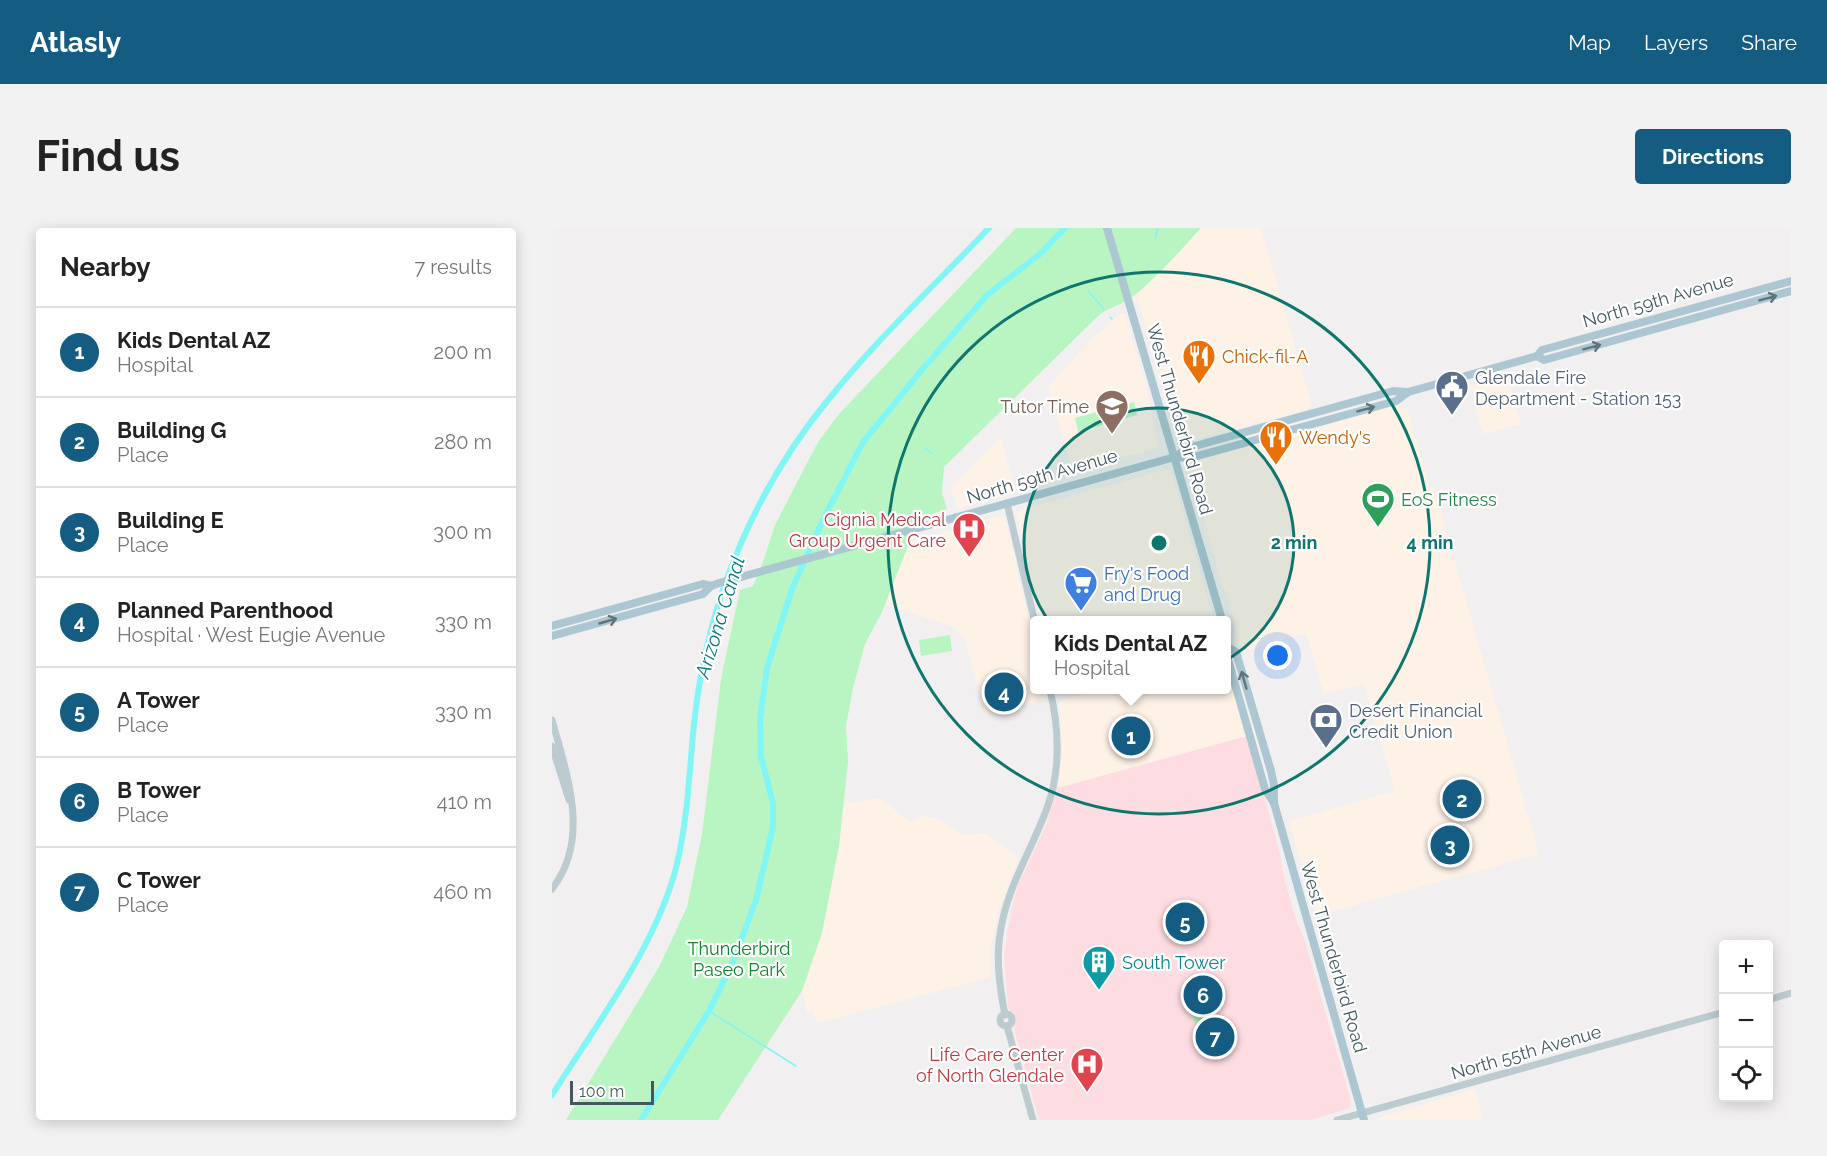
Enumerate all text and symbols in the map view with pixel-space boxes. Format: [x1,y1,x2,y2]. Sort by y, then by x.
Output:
text: Atlasly [30,26,121,59]
text: Map [1568,30,1611,55]
text: Layers [1644,30,1708,55]
text: Share [1741,30,1797,55]
button: Directions [1635,129,1791,184]
text: Find us [36,132,180,181]
text: Nearby [60,252,150,282]
text: 7 results [414,255,492,279]
street label: North 59th Avenue [1580,268,1736,332]
one-way arrow [1759,291,1778,303]
street label: West Thunderbird Road [1143,321,1217,517]
text: Kids Dental AZ [117,327,270,353]
restaurant icon: Chick-fil-A [1181,338,1217,385]
text: 1 [75,340,84,364]
text: 200 m [434,340,492,364]
one-way arrow [1582,340,1601,352]
place label: Chick-fil-A [1222,346,1308,367]
text: Hospital [117,353,193,377]
place label: Glendale Fire Department - Station 153 [1475,367,1681,409]
public building icon: Glendale Fire Department - Station 153 [1434,369,1470,416]
school or university icon: Tutor Time [1094,388,1130,435]
place label: Tutor Time [1000,396,1089,417]
one-way arrow [1357,403,1376,414]
text: Building G [117,417,226,443]
restaurant icon: Wendy's [1258,419,1294,466]
place label: Wendy's [1299,427,1371,448]
text: 2 [74,430,85,454]
text: 280 m [434,430,492,454]
text: Place [117,443,168,467]
street label: North 59th Avenue [964,444,1120,508]
sports icon: EoS Fitness [1360,481,1396,528]
place label: EoS Fitness [1401,489,1497,510]
text: Building E [117,507,224,533]
place label: Cignia Medical Group Urgent Care [789,509,946,551]
hospital icon: Cignia Medical Group Urgent Care [951,511,987,558]
text: 3 [74,520,85,544]
text: 300 m [433,520,492,544]
text: 2 min [1271,532,1317,553]
text: 4 min [1407,532,1453,553]
text: Place [117,533,168,557]
centre of rings [1149,533,1169,553]
water label: Arizona Canal [690,553,750,682]
place label: Fry's Food and Drug [1104,563,1189,605]
supermarket icon: Fry's Food and Drug [1063,565,1099,612]
text: Planned Parenthood [117,597,333,623]
text: 4 [74,610,85,634]
text: 330 m [435,610,492,634]
one-way arrow [598,615,617,626]
popup [1030,616,1231,694]
text: Hospital · West Eugie Avenue [117,623,385,647]
text: Kids Dental AZ [1054,630,1207,656]
your location [1263,641,1292,670]
text: Hospital [1054,656,1130,680]
pin: 4 [984,670,1024,714]
one-way arrow [1238,671,1249,690]
text: A Tower [117,687,200,713]
text: 5 [74,700,85,724]
text: 330 m [435,700,492,724]
place label: Desert Financial Credit Union [1349,700,1483,742]
bank icon: Desert Financial Credit Union [1308,702,1344,749]
text: Place [117,713,168,737]
pin: 1 [1112,714,1150,758]
pin: 2 [1442,776,1482,822]
text: B Tower [117,777,201,803]
text: 6 [73,790,86,814]
text: 410 m [437,790,492,814]
text: Place [117,803,168,827]
pin: 3 [1430,822,1470,868]
street label: West Thunderbird Road [1297,859,1371,1055]
text: C Tower [117,867,201,893]
text: 7 [74,880,85,904]
text: 460 m [433,880,492,904]
text: Place [117,893,168,917]
pin: 5 [1166,900,1204,944]
park label: Thunderbird Paseo Park [687,938,791,980]
map controls [1719,940,1773,1102]
button: + [1719,940,1773,994]
building icon: South Tower [1081,944,1117,991]
place label: South Tower [1122,952,1226,973]
pin: 6 [1184,972,1222,1017]
button: − [1719,994,1773,1048]
pin: 7 [1196,1014,1234,1060]
street label: North 55th Avenue [1448,1020,1604,1083]
place label: Life Care Center of North Glendale [916,1044,1065,1086]
hospital icon: Life Care Center of North Glendale [1069,1046,1105,1093]
button: locate [1719,1048,1773,1102]
scale bar [570,1078,654,1106]
text: 100 m [579,1082,624,1101]

